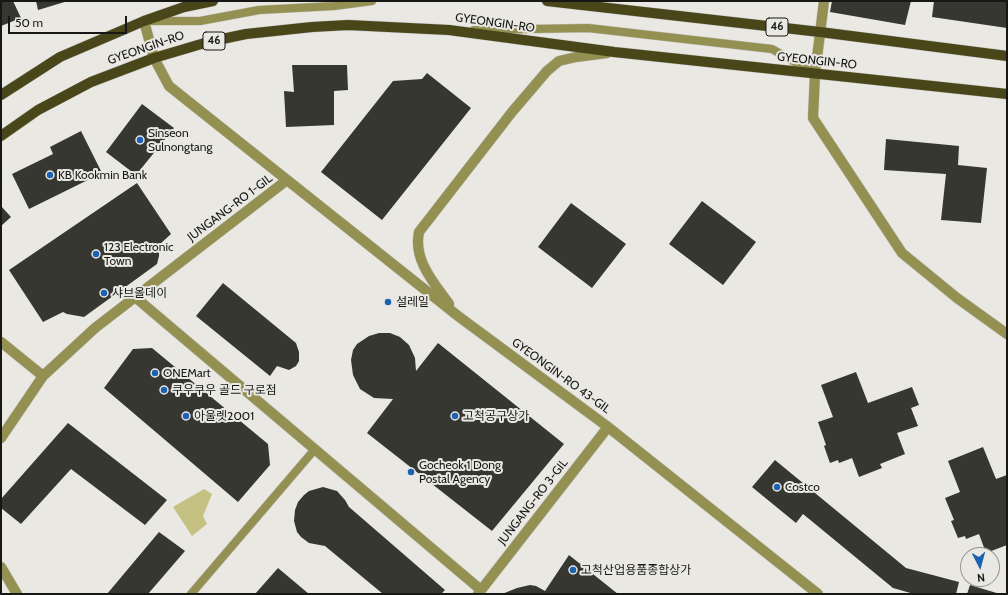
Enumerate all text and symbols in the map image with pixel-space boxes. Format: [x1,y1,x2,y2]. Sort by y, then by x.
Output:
scale bar [10,8,129,34]
street label: GYEONGIN-RO [454,10,536,36]
text: 50 m [15,15,43,30]
road number: 46 [766,18,788,36]
street label: GYEONGIN-RO [106,28,186,68]
road number: 46 [203,32,225,50]
street label: GYEONGIN-RO [776,50,858,72]
place label: Sinseon Sulnongtang [148,126,213,154]
marker: Sinseon Sulnongtang [135,135,145,145]
place label: KB Kookmin Bank [58,168,147,182]
marker: KB Kookmin Bank [45,170,55,180]
street label: JUNGANG-RO 1-GIL [185,171,275,245]
place label: 123 Electronic Town [104,240,173,268]
marker: 123 Electronic Town [91,249,101,259]
place label: 샤브올데이 [112,286,167,300]
marker: 샤브올데이 [99,288,109,298]
place label: 설레일 [396,295,429,309]
marker: 설레일 [383,297,393,307]
street label: GYEONGIN-RO 43-GIL [509,335,613,417]
place label: ONEMart [163,366,211,380]
marker: ONEMart [150,368,160,378]
place label: 쿠우쿠우 골드 구로점 [172,383,277,397]
marker: 쿠우쿠우 골드 구로점 [159,385,169,395]
place label: 아울렛2001 [194,409,254,423]
place label: 고척공구상가 [463,409,529,423]
marker: 아울렛2001 [181,411,191,421]
marker: 고척공구상가 [450,411,460,421]
street label: JUNGANG-RO 3-GIL [495,456,571,548]
place label: Gocheok 1 Dong Postal Agency [419,458,501,486]
marker: Gocheok 1 Dong Postal Agency [406,467,416,477]
place label: Costco [785,480,820,494]
marker: Costco [772,482,782,492]
north arrow [960,547,1000,587]
place label: 고척산업용품종합상가 [581,563,691,577]
marker: 고척산업용품종합상가 [568,565,578,575]
text: N [977,571,986,585]

